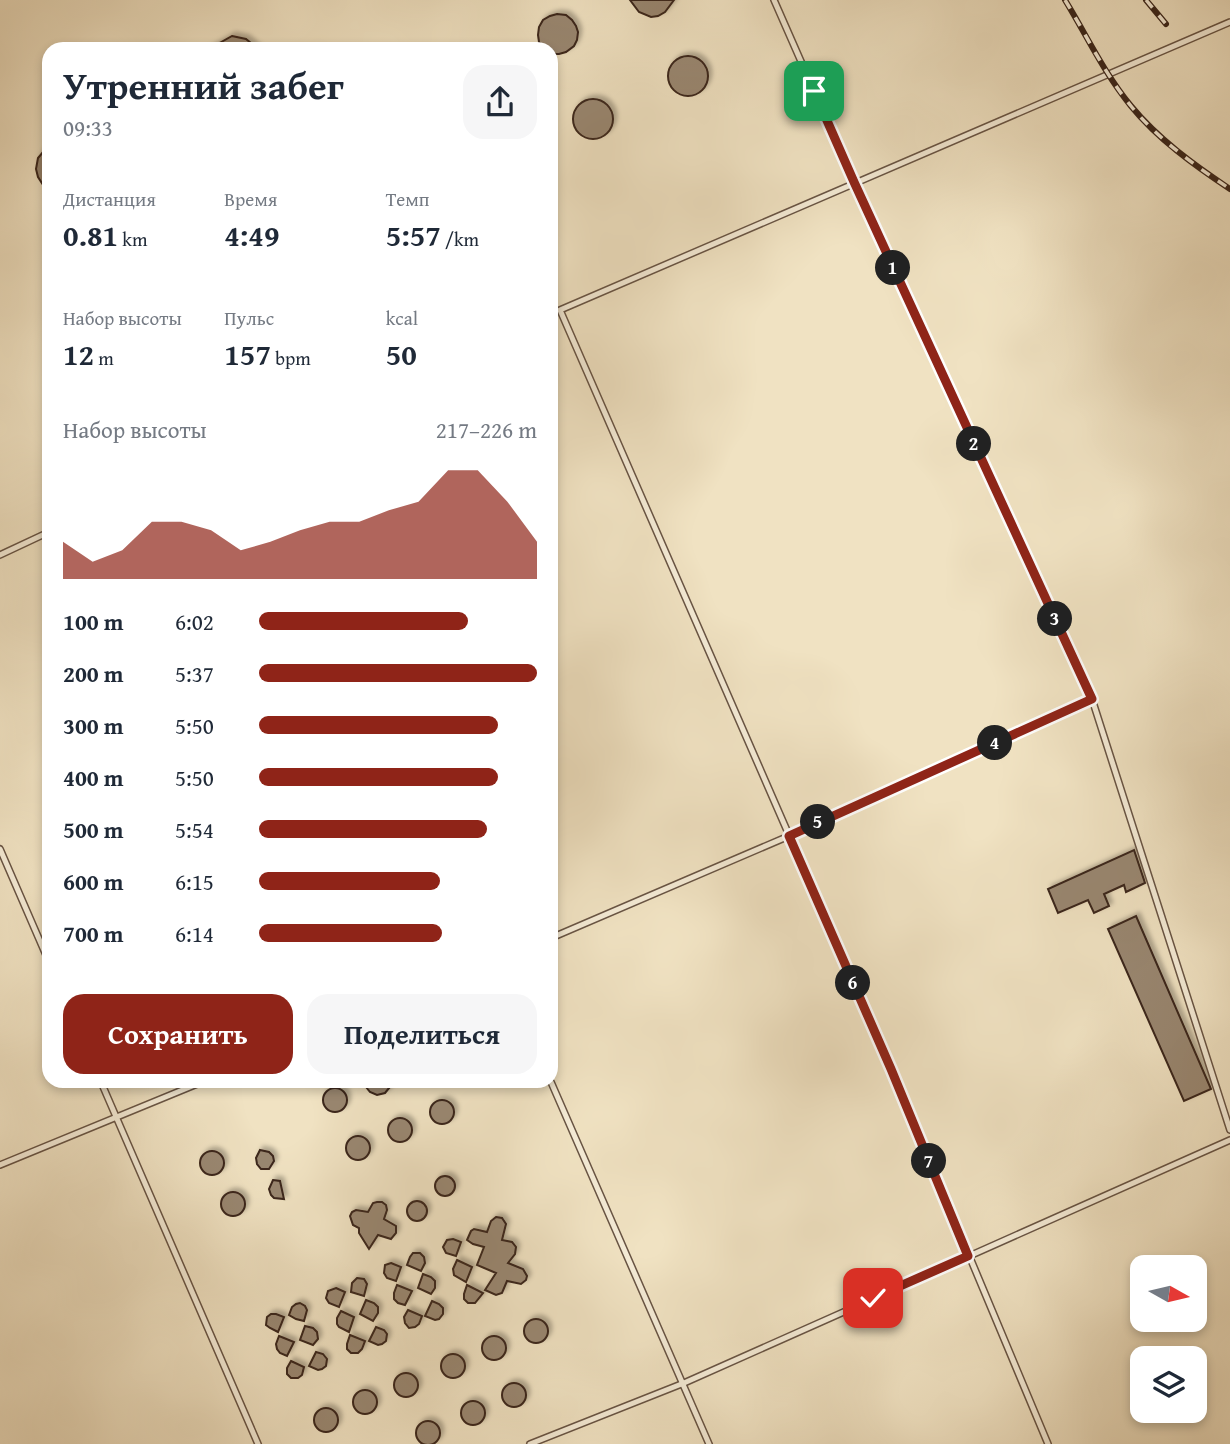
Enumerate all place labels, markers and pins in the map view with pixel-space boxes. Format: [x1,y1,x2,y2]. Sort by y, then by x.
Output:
pin [784,61,844,121]
pin: 1 [876,250,910,286]
pin: 2 [956,426,992,462]
pin: 3 [1038,602,1072,636]
pin: 4 [978,726,1012,760]
pin: 5 [800,804,836,840]
pin: 6 [836,965,870,1000]
pin: 7 [912,1144,946,1178]
pin [843,1268,903,1328]

